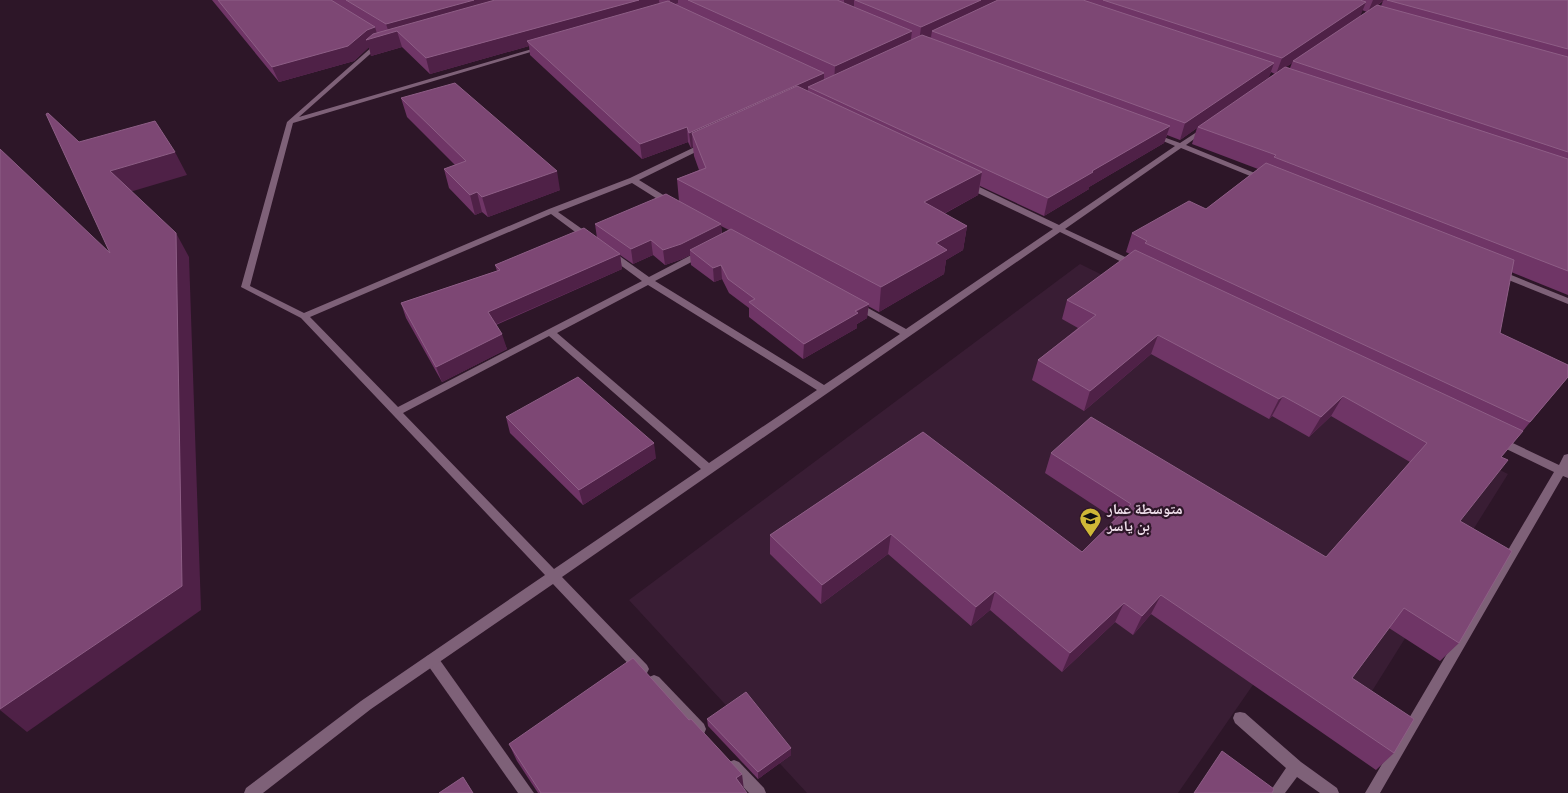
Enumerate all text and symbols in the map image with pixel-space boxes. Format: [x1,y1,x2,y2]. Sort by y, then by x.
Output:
place label: متوسطة عمار بن ياسر [1106,500,1183,535]
school or university icon: متوسطة عمار بن ياسر [1079,506,1103,537]

